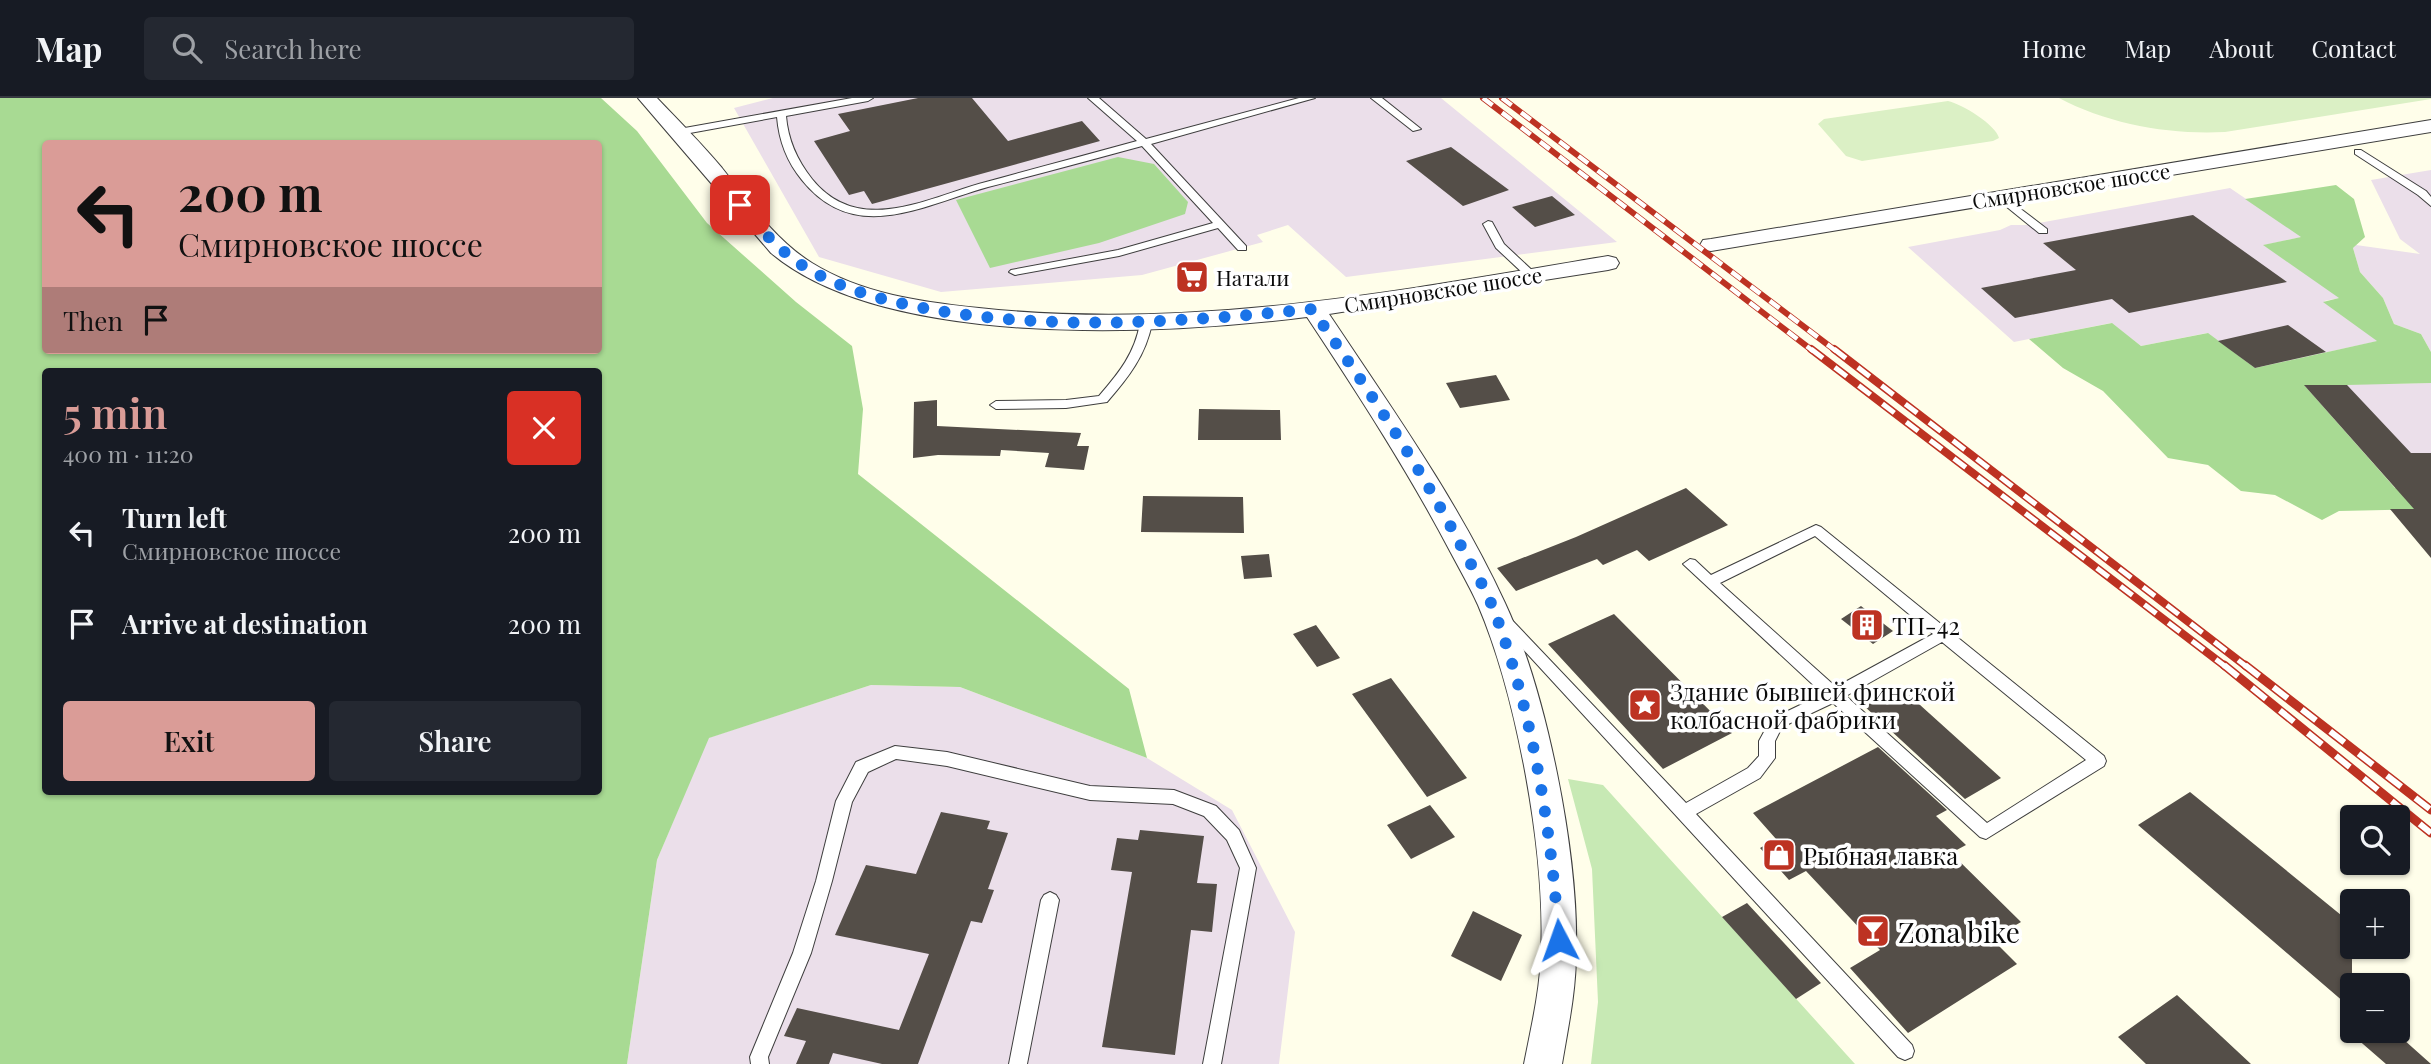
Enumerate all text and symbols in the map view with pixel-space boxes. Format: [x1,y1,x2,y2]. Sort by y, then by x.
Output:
search box [144,17,634,80]
text: Map [35,26,102,70]
icon: search [168,29,206,67]
text: Search here [224,31,362,66]
text: Home [2022,32,2086,64]
text: Map [2124,32,2171,64]
text: About [2209,32,2273,64]
text: Contact [2311,32,2396,64]
street label: Смирновское шоссе [1970,156,2172,214]
text: 200 m [178,159,323,224]
icon: left [63,168,154,259]
pin [710,175,770,235]
icon: arrive [721,186,759,224]
text: Смирновское шоссе [178,222,483,265]
supermarket icon: Натали [1173,258,1211,296]
street label: Смирновское шоссе [1342,260,1544,318]
place label: Натали [1216,263,1289,291]
icon: arrive [137,301,175,339]
text: Then [63,303,123,338]
text: 5 min [63,384,167,440]
button: close [507,391,581,465]
text: 400 m · 11:20 [63,438,194,469]
text: Turn left [122,500,227,535]
icon: left [63,514,101,552]
text: 200 m [508,515,581,550]
text: Смирновское шоссе [122,535,341,566]
icon: arrive [63,605,101,643]
text: Arrive at destination [122,606,368,641]
text: 200 m [508,606,581,641]
building icon: ТП-42 [1848,606,1886,644]
place label: ТП-42 [1892,609,1960,641]
place label: Здание бывшей финской колбасной фабрики [1670,675,1955,735]
place icon: Здание бывшей финской колбасной фабрики [1626,686,1664,724]
button: Exit [63,701,315,781]
button: Share [329,701,581,781]
map controls [2340,805,2410,1043]
button: search [2340,805,2410,875]
shop icon: Рыбная лавка [1760,836,1798,874]
place label: Рыбная лавка [1803,839,1958,871]
button: + [2340,889,2410,959]
position arrow [1522,903,1596,977]
bar icon: Zona bike [1854,912,1892,950]
place label: Zona bike [1898,913,2020,950]
button: − [2340,973,2410,1043]

